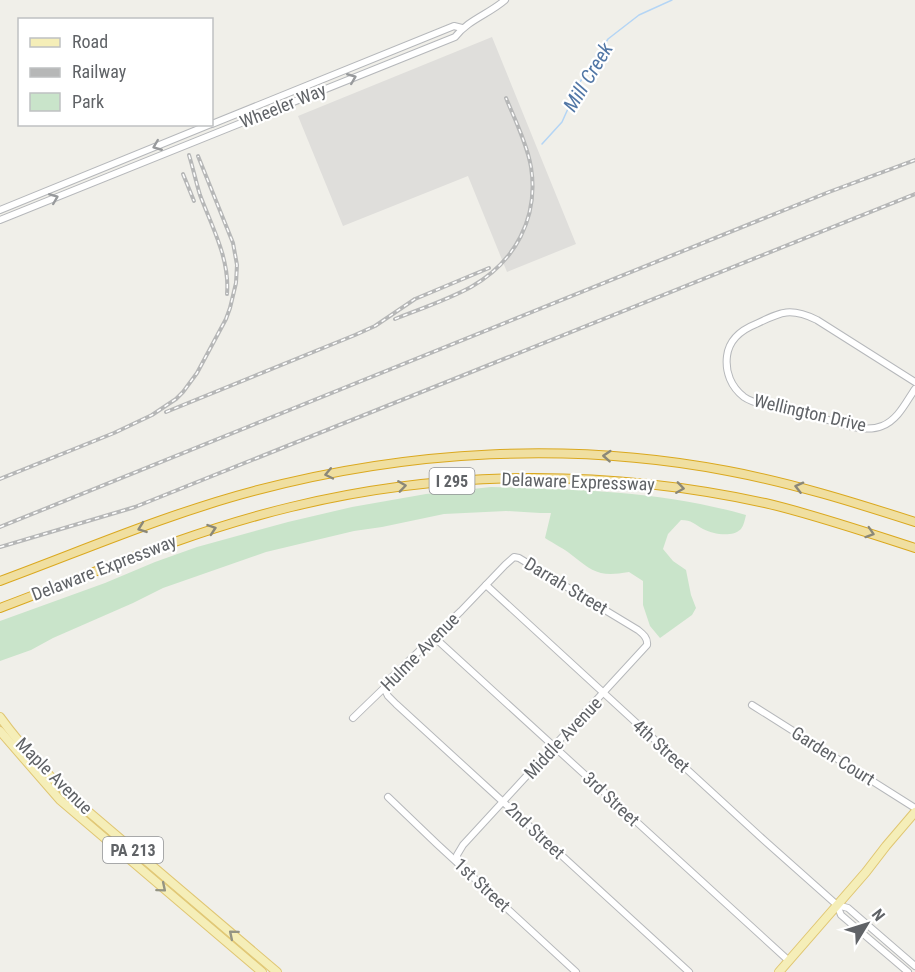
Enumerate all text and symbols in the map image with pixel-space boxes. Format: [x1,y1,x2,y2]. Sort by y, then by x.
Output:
legend [18,18,213,126]
text: Road [72,31,108,52]
water label: Mill Creek [558,37,619,116]
text: Railway [72,61,127,82]
one-way arrow [346,73,357,85]
street label: Wheeler Way [237,79,329,132]
text: Park [72,91,104,112]
one-way arrow [152,139,163,151]
one-way arrow [49,193,59,206]
street label: Wellington Drive [752,389,868,436]
one-way arrow [602,449,611,462]
one-way arrow [324,467,334,480]
road number: I 295 [430,468,474,494]
street label: Delaware Expressway [501,468,655,495]
one-way arrow [398,480,407,492]
one-way arrow [794,481,804,494]
one-way arrow [676,482,685,494]
one-way arrow [137,520,148,533]
one-way arrow [206,524,217,536]
one-way arrow [864,526,875,538]
street label: Delaware Expressway [29,530,180,605]
street label: Darrah Street [521,553,612,619]
street label: Hulme Avenue [376,608,463,695]
street label: Middle Avenue [519,692,606,783]
street label: 4th Street [629,715,694,777]
street label: Garden Court [788,722,879,789]
street label: Maple Avenue [12,733,97,818]
street label: 3rd Street [579,767,644,830]
street label: 2nd Street [502,798,569,863]
road number: PA 213 [103,837,163,863]
street label: 1st Street [450,854,515,916]
one-way arrow [155,881,166,892]
north arrow [837,894,897,954]
text: N [868,905,889,925]
one-way arrow [228,930,239,941]

